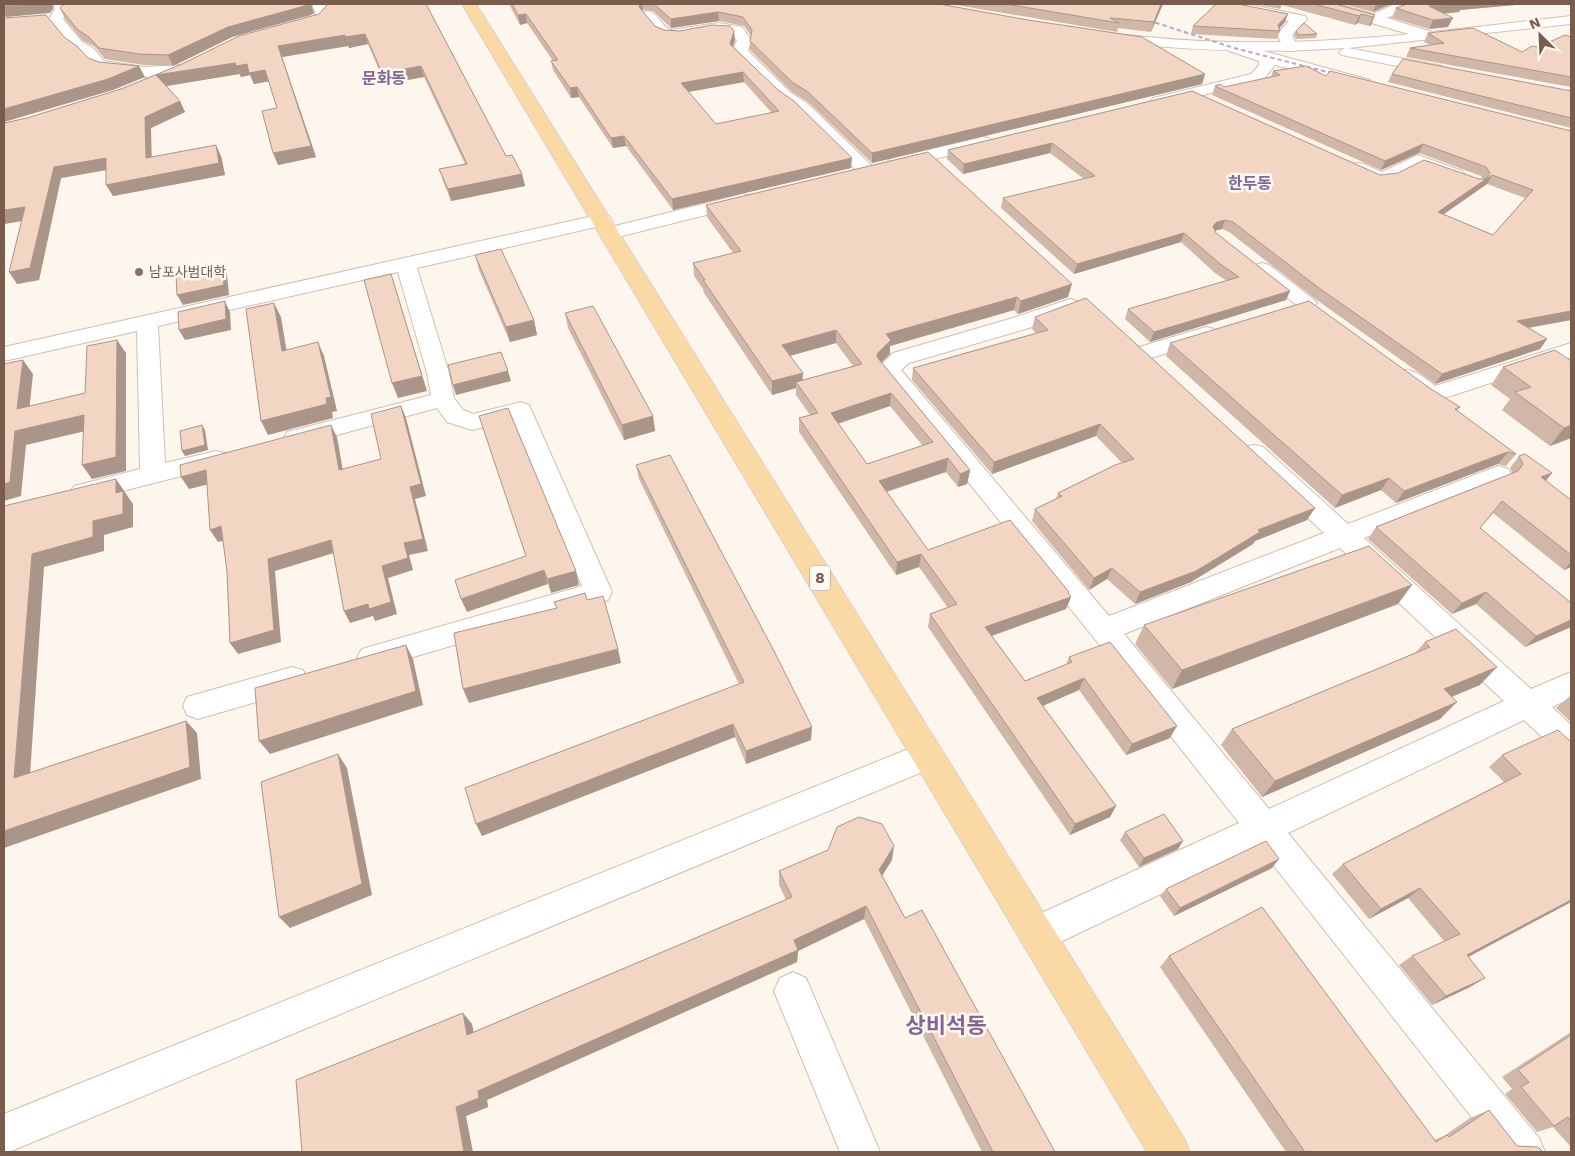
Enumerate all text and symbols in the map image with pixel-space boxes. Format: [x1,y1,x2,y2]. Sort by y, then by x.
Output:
north arrow [1515,10,1565,60]
text: N [1527,14,1543,33]
district label: 문화동 [362,69,406,88]
district label: 한두동 [1228,174,1272,193]
place label: 남포사범대학 [149,264,226,280]
marker: 남포사범대학 [133,266,145,278]
road number: 8 [810,566,830,590]
district label: 상비석동 [906,1013,986,1038]

